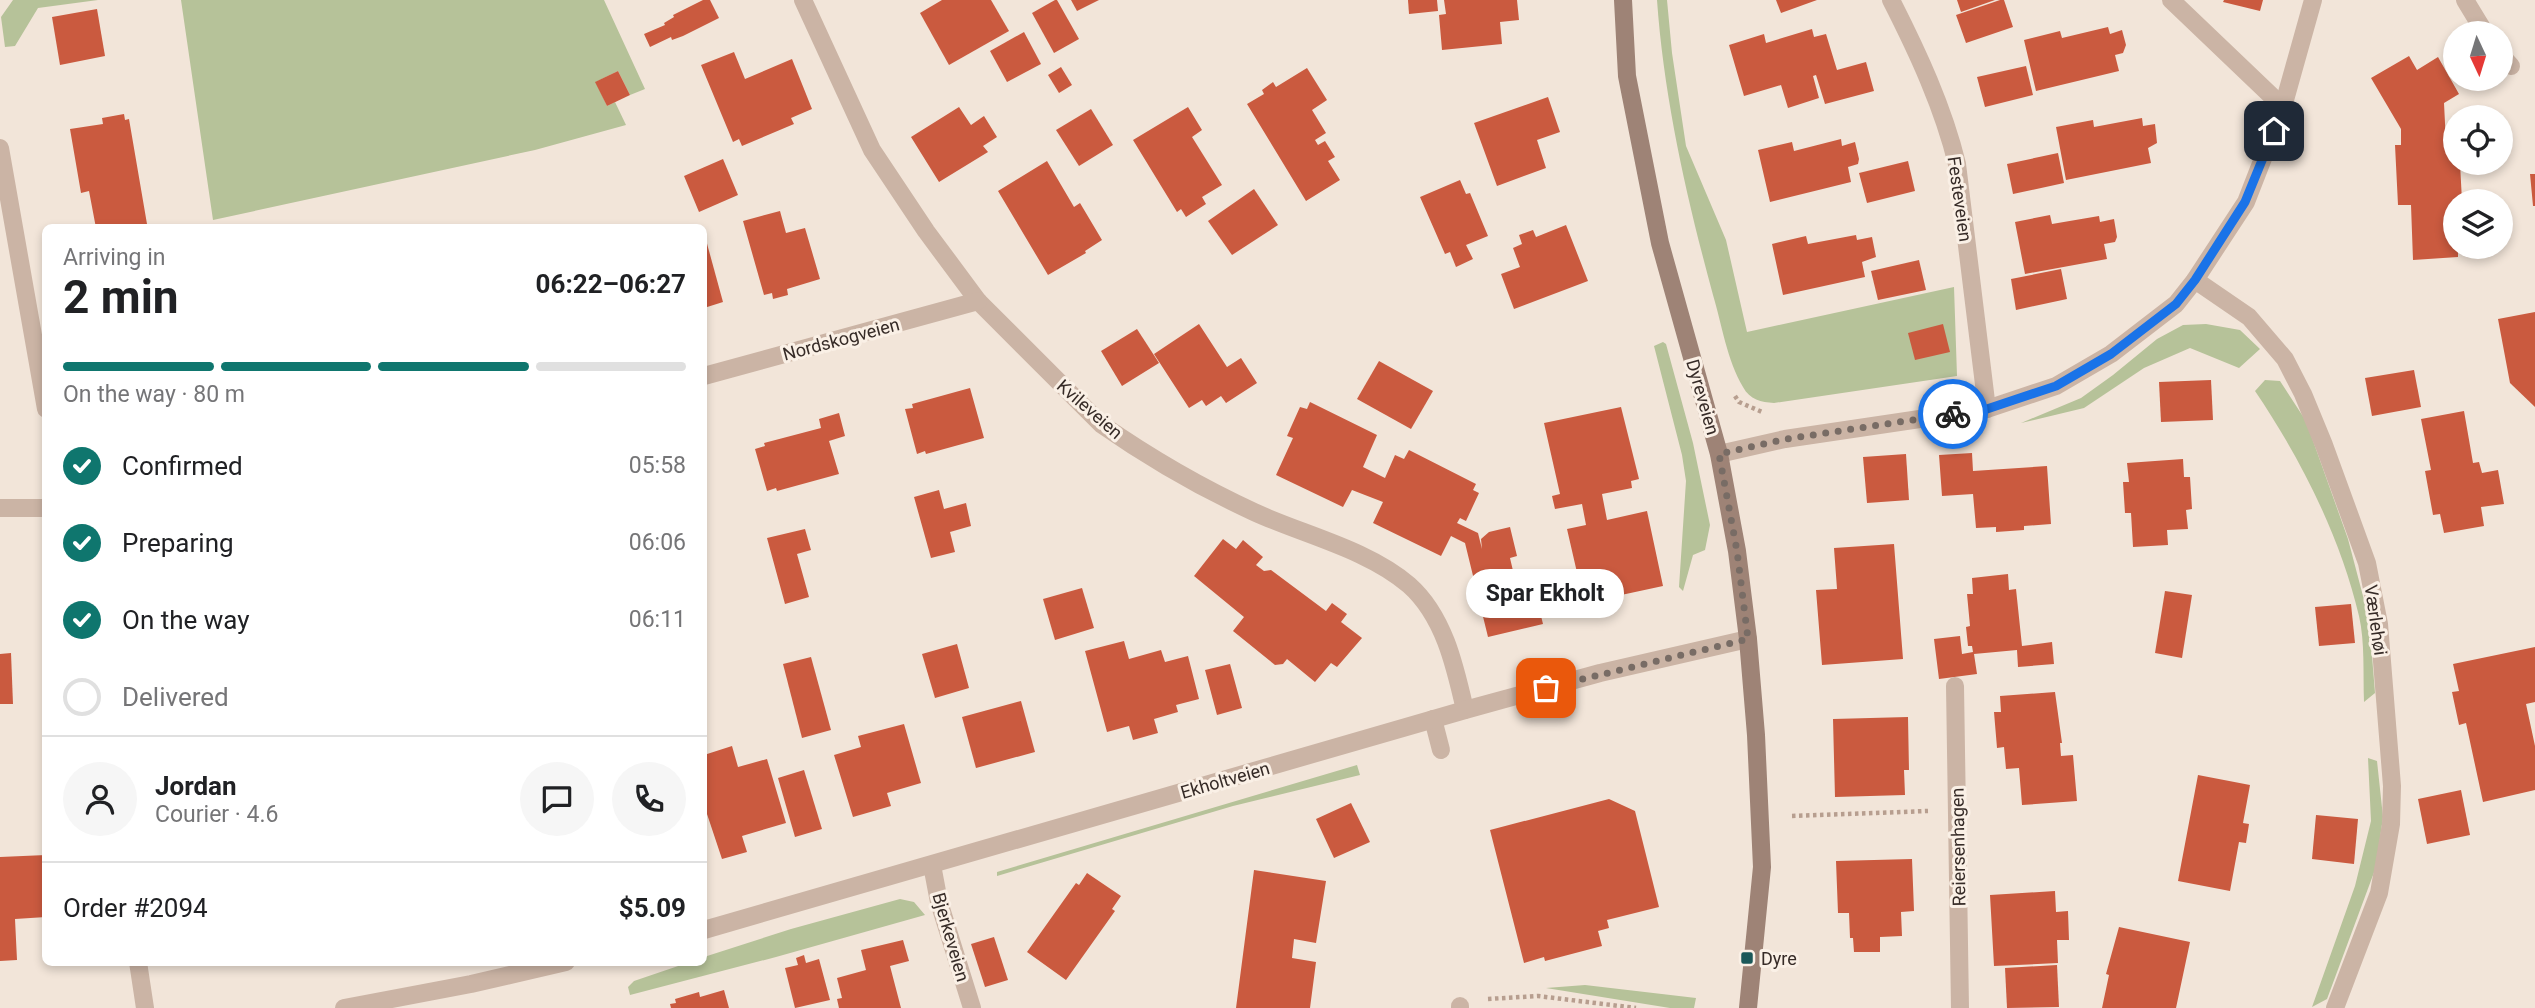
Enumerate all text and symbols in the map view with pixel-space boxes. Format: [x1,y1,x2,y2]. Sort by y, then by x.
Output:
north arrow [2443,21,2513,91]
map controls [2443,21,2513,259]
pin [2244,101,2304,161]
button: locate [2443,105,2513,175]
icon: home [2255,112,2293,150]
street label: Festeveien [1944,155,1976,243]
button: layers [2443,189,2513,259]
text: Arriving in [63,244,166,271]
text: 06:22–06:27 [536,269,686,299]
text: 2 min [63,270,179,324]
street label: Nordskogveien [780,313,902,365]
street label: Dyreveien [1682,357,1724,437]
street label: Kvileveien [1053,375,1127,443]
courier [1918,379,1988,449]
text: On the way · 80 m [63,381,245,408]
icon: bike [1934,395,1972,433]
icon: check [63,447,101,485]
text: Confirmed [122,451,243,481]
text: 05:58 [629,452,686,479]
icon: check [63,524,101,562]
text: Preparing [122,528,234,558]
text: 06:06 [629,529,686,556]
callout: Spar Ekholt [1467,569,1625,618]
text: Spar Ekholt [1486,580,1604,607]
street label: Værlehøi [2361,583,2391,657]
icon: check [63,601,101,639]
text: On the way [122,605,250,635]
text: 06:11 [629,606,686,633]
pin [1516,658,1576,718]
icon: bag [1527,669,1565,707]
text: Delivered [122,682,229,712]
street label: Ekholtveien [1178,757,1272,803]
button: person [63,762,137,836]
button: chat [520,762,594,836]
button: phone [612,762,686,836]
text: Jordan [155,771,237,801]
street label: Reiersenhagen [1946,787,1970,907]
text: Courier · 4.6 [155,801,278,828]
street label: Bjerkeveien [928,890,974,984]
text: Order #2094 [63,893,208,923]
text: $5.09 [619,893,686,923]
place label: Dyre [1761,948,1797,969]
marker: Dyre [1739,950,1755,966]

